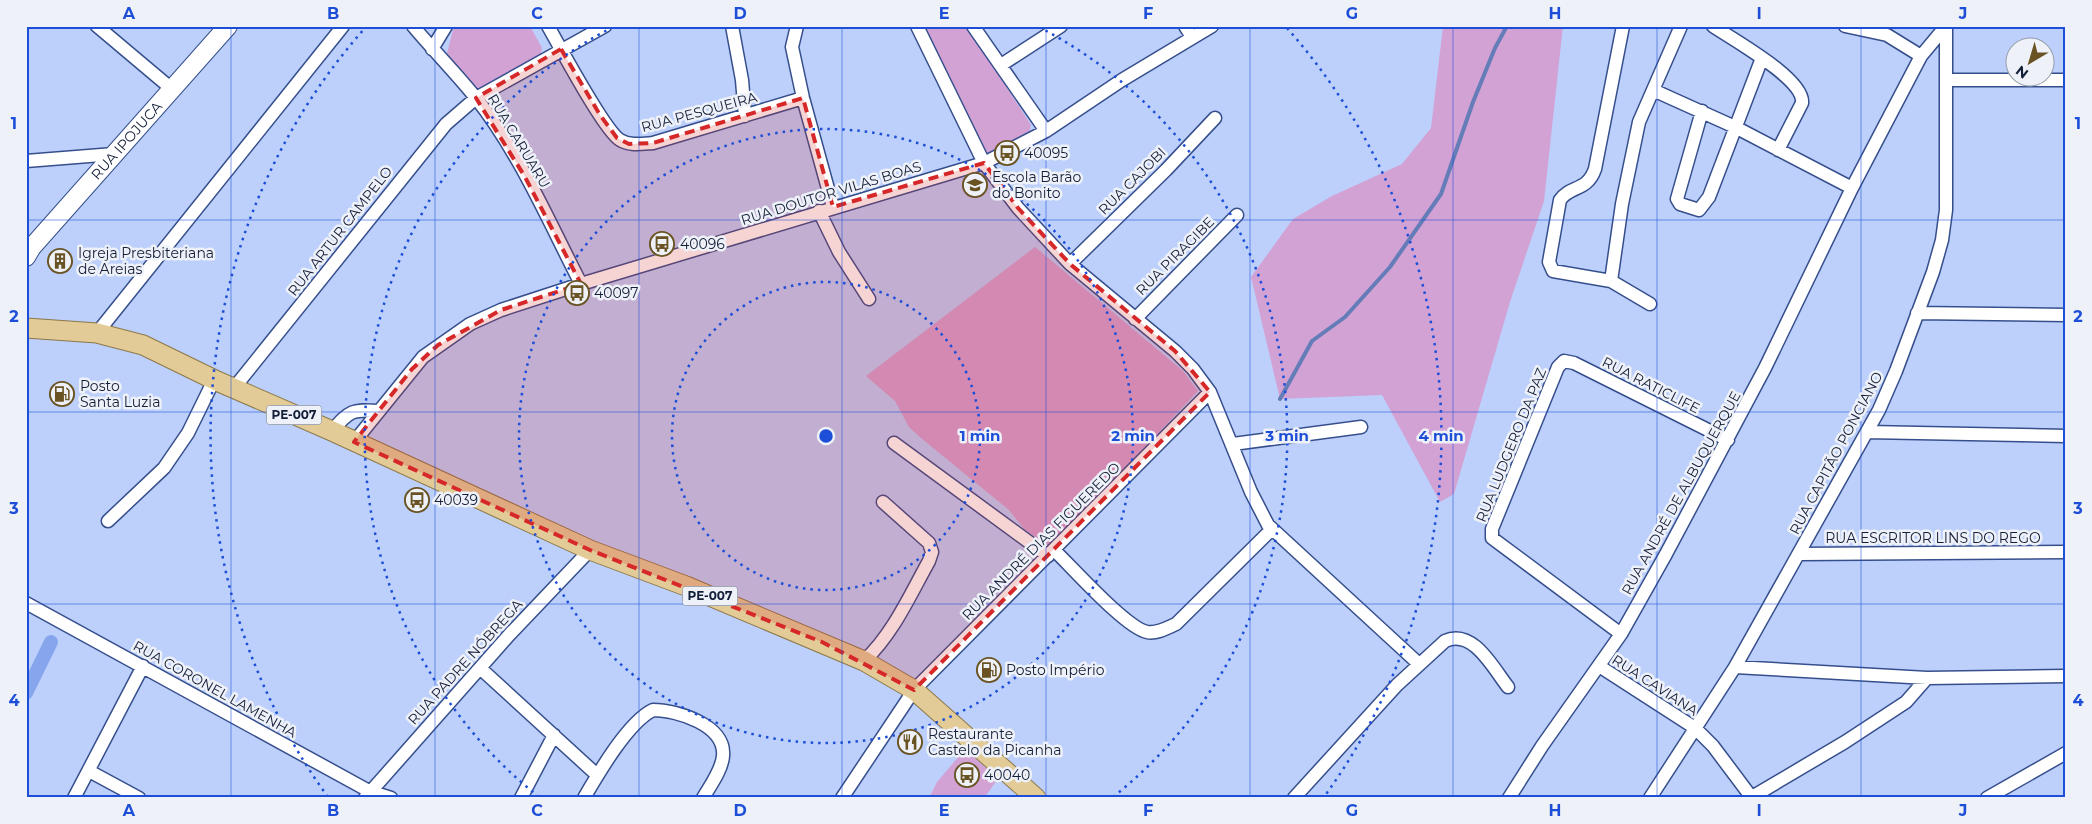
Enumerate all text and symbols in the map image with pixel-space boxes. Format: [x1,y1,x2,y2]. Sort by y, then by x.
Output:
text: A [122,4,136,23]
text: B [327,4,339,23]
text: C [531,4,543,23]
text: D [733,4,747,23]
text: E [939,4,949,23]
text: F [1143,4,1153,23]
text: G [1346,4,1358,23]
text: H [1549,4,1561,23]
text: I [1756,4,1762,23]
text: J [1958,4,1967,23]
north arrow [2004,38,2054,88]
text: N [2012,62,2032,83]
street label: RUA PESQUEIRA [639,88,760,136]
street label: RUA CARUARU [484,91,554,191]
street label: RUA IPOJUCA [87,97,166,183]
text: 1 [11,114,17,133]
text: 1 [2075,114,2081,133]
bus stop icon: 40095 [994,140,1020,166]
street label: RUA CAJOBI [1094,143,1170,219]
place label: 40095 [1024,144,1068,162]
street label: RUA DOUTOR VILAS BOAS [739,157,923,229]
street label: RUA ARTUR CAMPELO [284,162,396,299]
place label: Escola Barão do Bonito [992,168,1081,202]
school or university icon: Escola Barão do Bonito [962,172,988,198]
street label: RUA PIRAGIBE [1132,213,1218,299]
bus stop icon: 40096 [649,231,675,257]
place label: 40096 [680,235,725,253]
place label: Igreja Presbiteriana de Areias [78,244,214,278]
building icon: Igreja Presbiteriana de Areias [47,248,73,274]
bus stop icon: 40097 [564,280,590,306]
place label: 40097 [594,284,638,302]
text: 2 [9,307,19,326]
text: 2 [2073,307,2083,326]
street label: RUA RATICLIFE [1599,353,1703,417]
street label: RUA LUDGERO DA PAZ [1472,365,1550,525]
street label: RUA CAPITÃO PONCIANO [1785,368,1887,538]
place label: Posto Santa Luzia [80,377,160,411]
fuel station icon: Posto Santa Luzia [49,381,75,407]
street label: RUA ANDRÉ DE ALBUQUERQUE [1617,388,1745,598]
road number: PE-007 [266,406,322,424]
text: 1 min [960,426,1000,445]
text: 2 min [1111,426,1155,445]
text: 3 min [1264,426,1309,445]
text: 4 min [1418,426,1464,445]
centre of rings [817,427,835,445]
street label: RUA ANDRÉ DIAS FIGUEREDO [958,458,1124,624]
bus stop icon: 40039 [404,487,430,513]
place label: 40039 [434,491,478,509]
text: 3 [8,499,19,518]
text: 3 [2072,499,2083,518]
street label: RUA ESCRITOR LINS DO REGO [1825,529,2041,547]
road number: PE-007 [682,586,738,606]
street label: RUA PADRE NÓBREGA [404,595,527,729]
street label: RUA CORONEL LAMENHA [130,636,301,742]
street label: RUA CAVIANA [1609,650,1702,720]
fuel station icon: Posto Império [976,657,1002,683]
place label: Posto Império [1006,661,1105,679]
text: 4 [8,691,20,710]
text: 4 [2072,691,2084,710]
place label: Restaurante Castelo da Picanha [928,725,1062,759]
restaurant icon: Restaurante Castelo da Picanha [897,729,923,755]
bus stop icon: 40040 [954,762,980,788]
place label: 40040 [984,766,1030,784]
text: A [122,801,136,820]
text: B [327,801,339,820]
text: C [531,801,543,820]
text: D [733,801,747,820]
text: E [939,801,949,820]
text: F [1143,801,1153,820]
text: G [1346,801,1358,820]
text: H [1549,801,1561,820]
text: I [1756,801,1762,820]
text: J [1958,801,1967,820]

